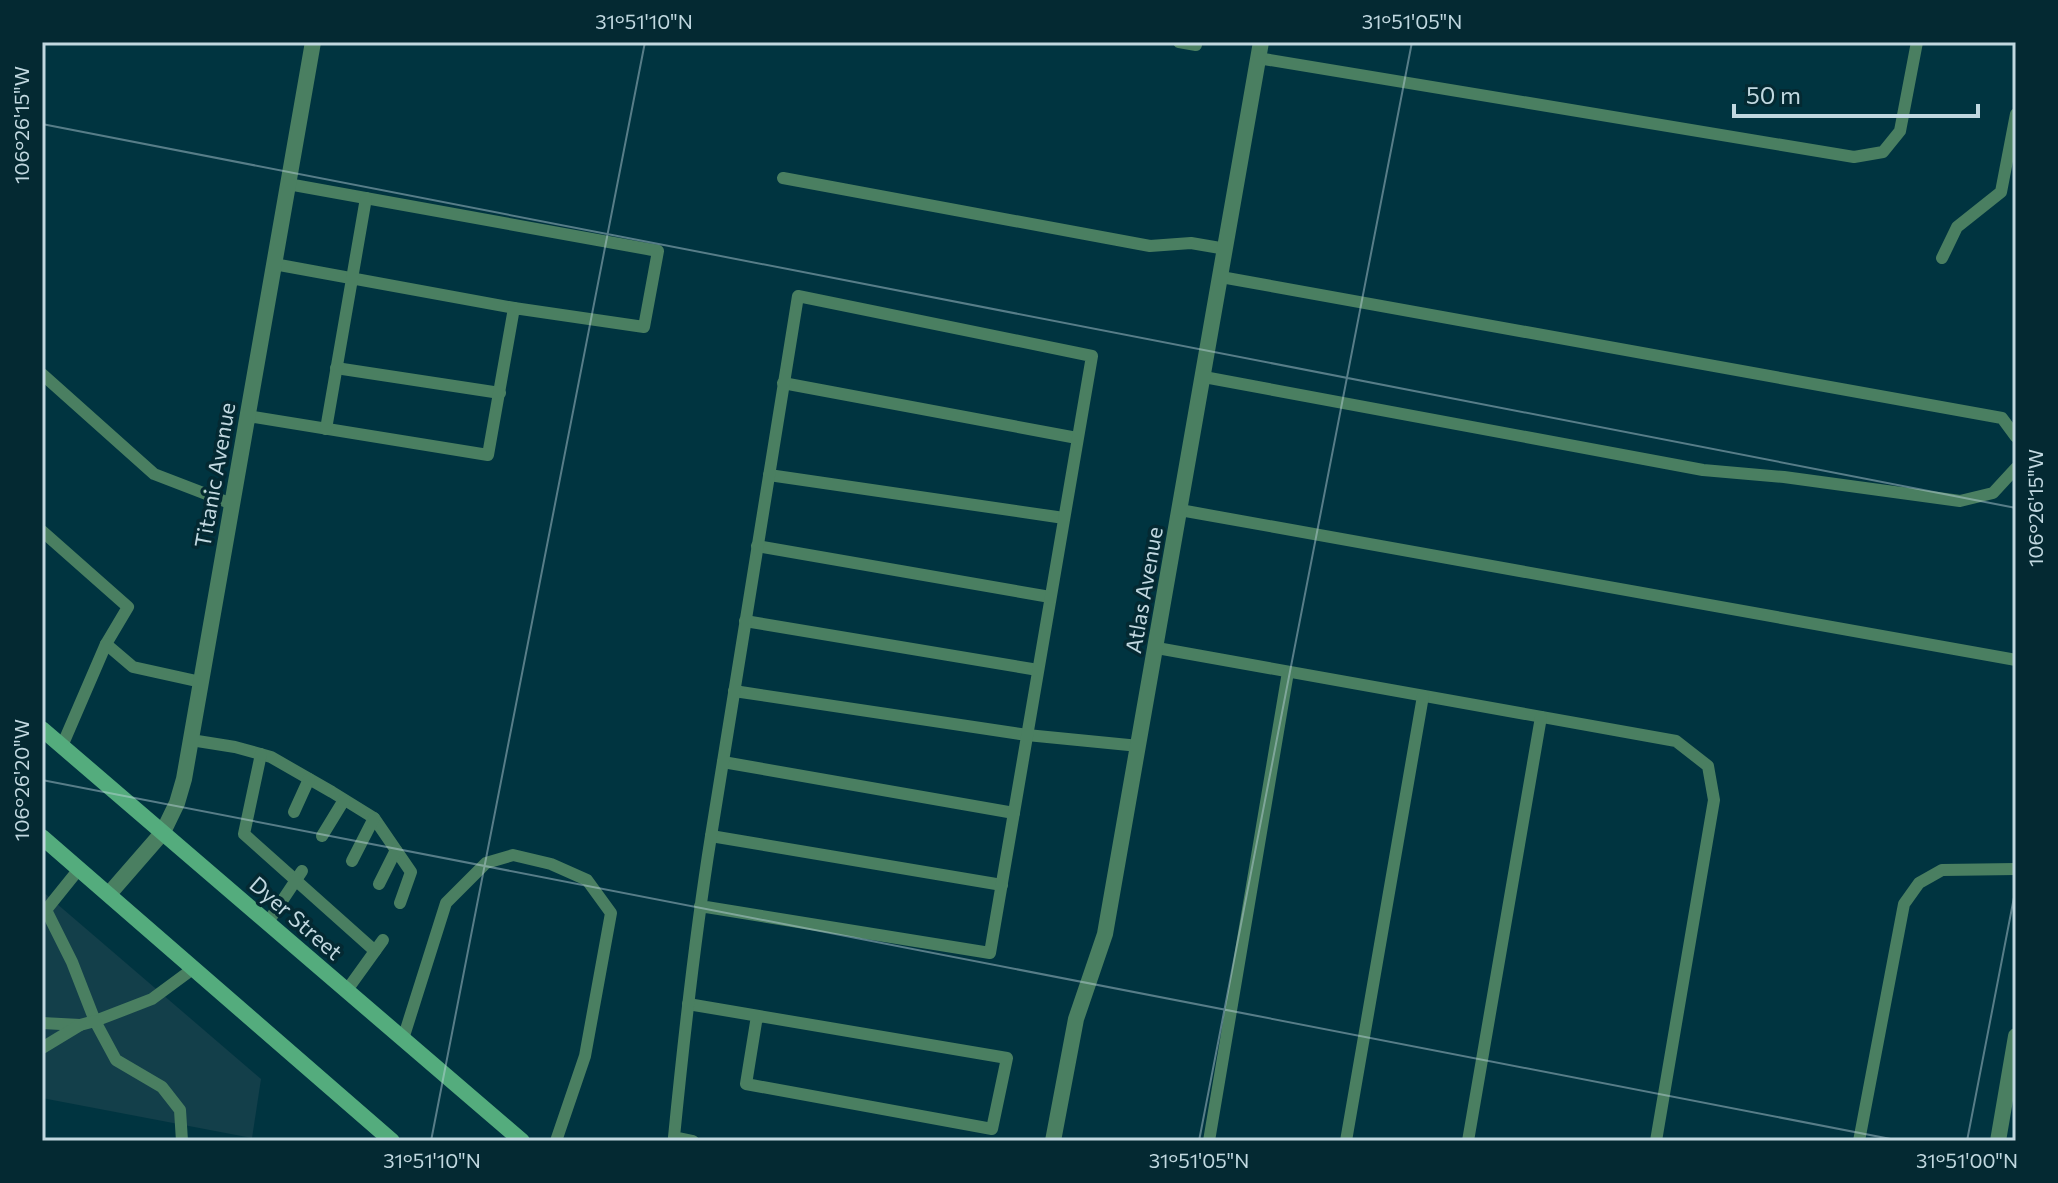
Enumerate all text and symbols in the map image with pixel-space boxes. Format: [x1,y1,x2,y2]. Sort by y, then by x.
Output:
text: 31°51'10"N [595,9,693,33]
text: 31°51'05"N [1362,9,1462,33]
text: 106°26'15"W [9,66,33,184]
scale bar [1734,68,1978,118]
text: 50 m [1746,80,1801,109]
street label: Titanic Avenue [188,400,241,550]
text: 106°26'15"W [2023,449,2047,567]
street label: Atlas Avenue [1119,525,1168,655]
text: 106°26'20"W [9,719,33,841]
street label: Dyer Street [244,870,348,965]
text: 31°51'10"N [383,1148,481,1172]
text: 31°51'05"N [1149,1148,1249,1172]
text: 31°51'00"N [1916,1148,2018,1172]

